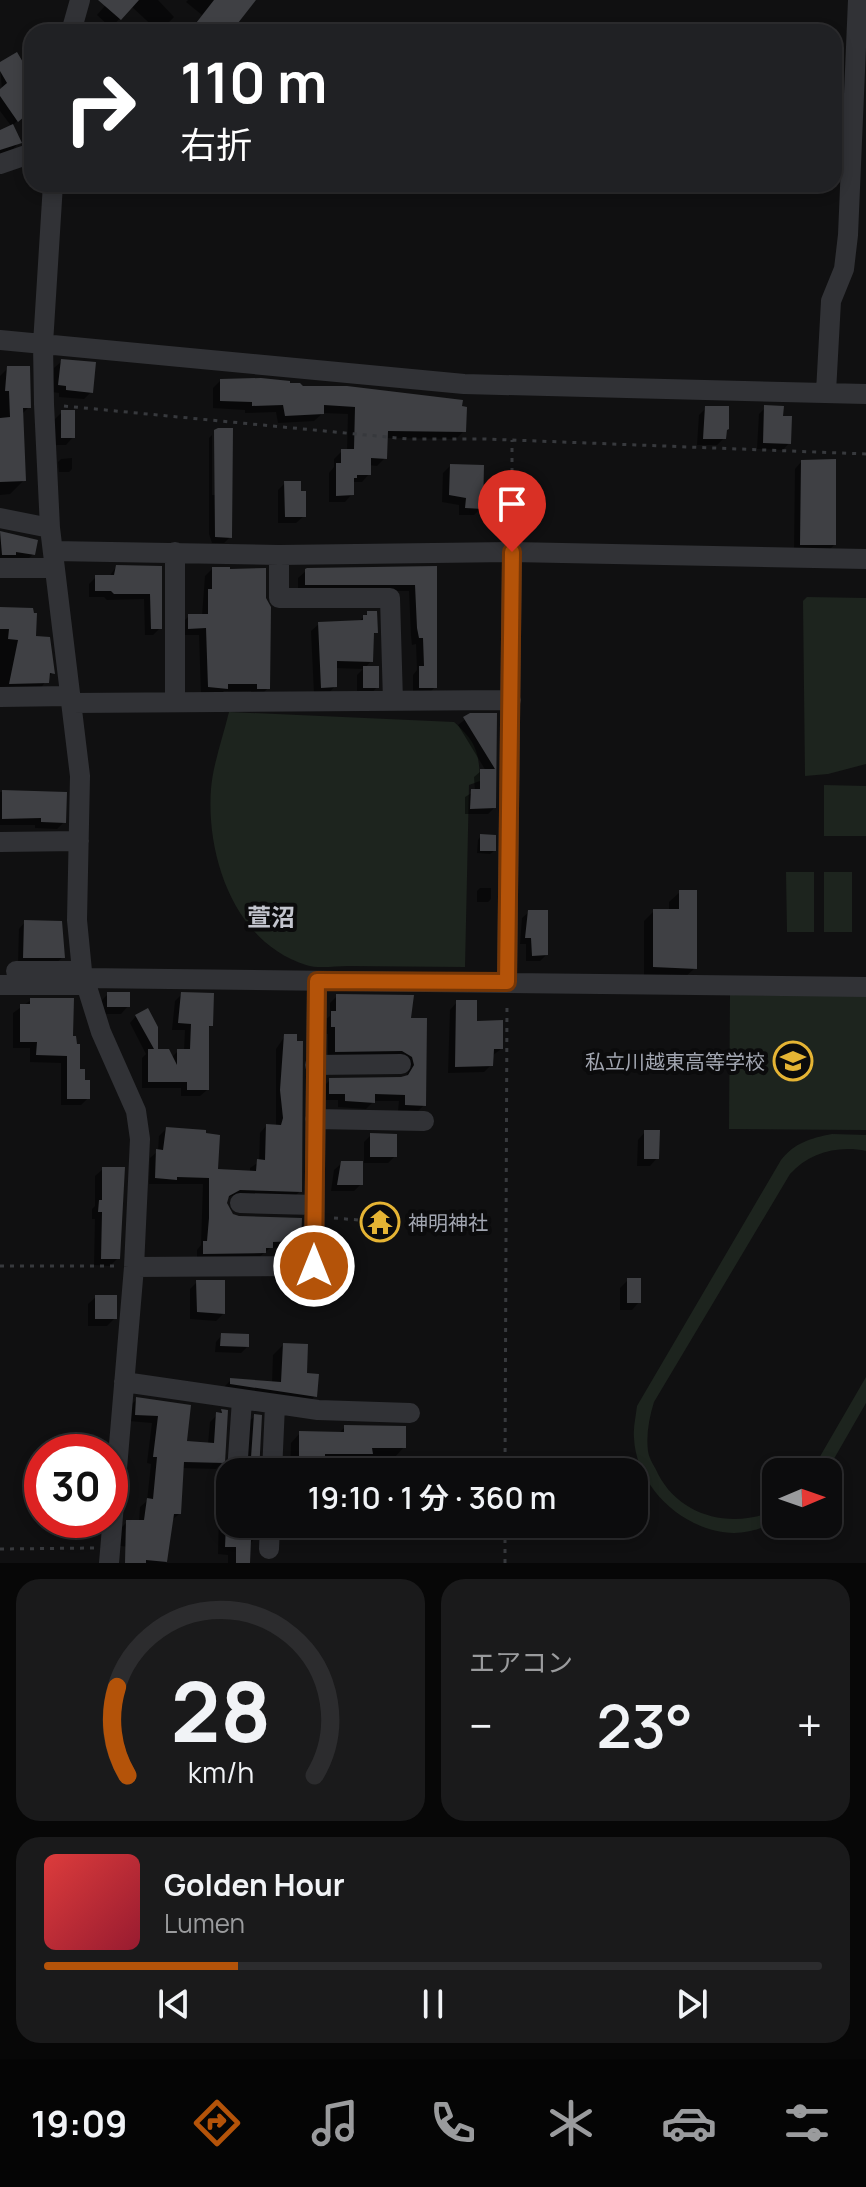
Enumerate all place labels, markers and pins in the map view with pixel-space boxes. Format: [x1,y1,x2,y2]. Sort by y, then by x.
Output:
pin [478,470,546,552]
school or university icon: 私立川越東高等学校 [772,1040,814,1082]
place label: 私立川越東高等学校 [585,1048,765,1075]
temple icon: 神明神社 [359,1201,401,1243]
place label: 神明神社 [408,1209,488,1236]

